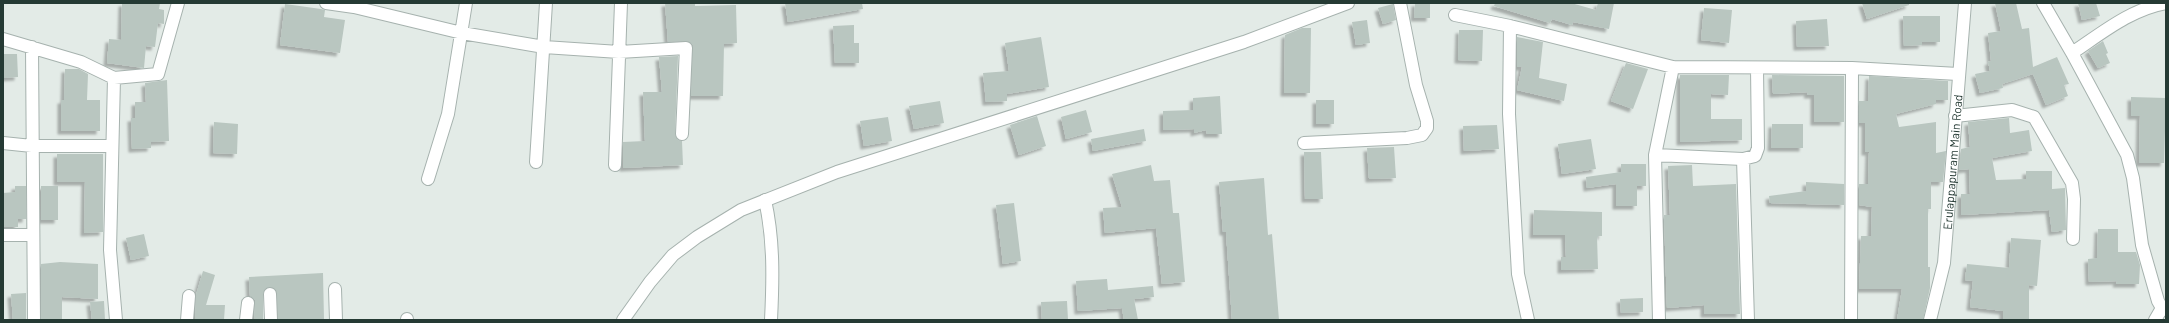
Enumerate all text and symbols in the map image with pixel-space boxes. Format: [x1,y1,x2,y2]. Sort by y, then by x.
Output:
street label: Erulappapuram Main Road [1940,94,1965,230]

